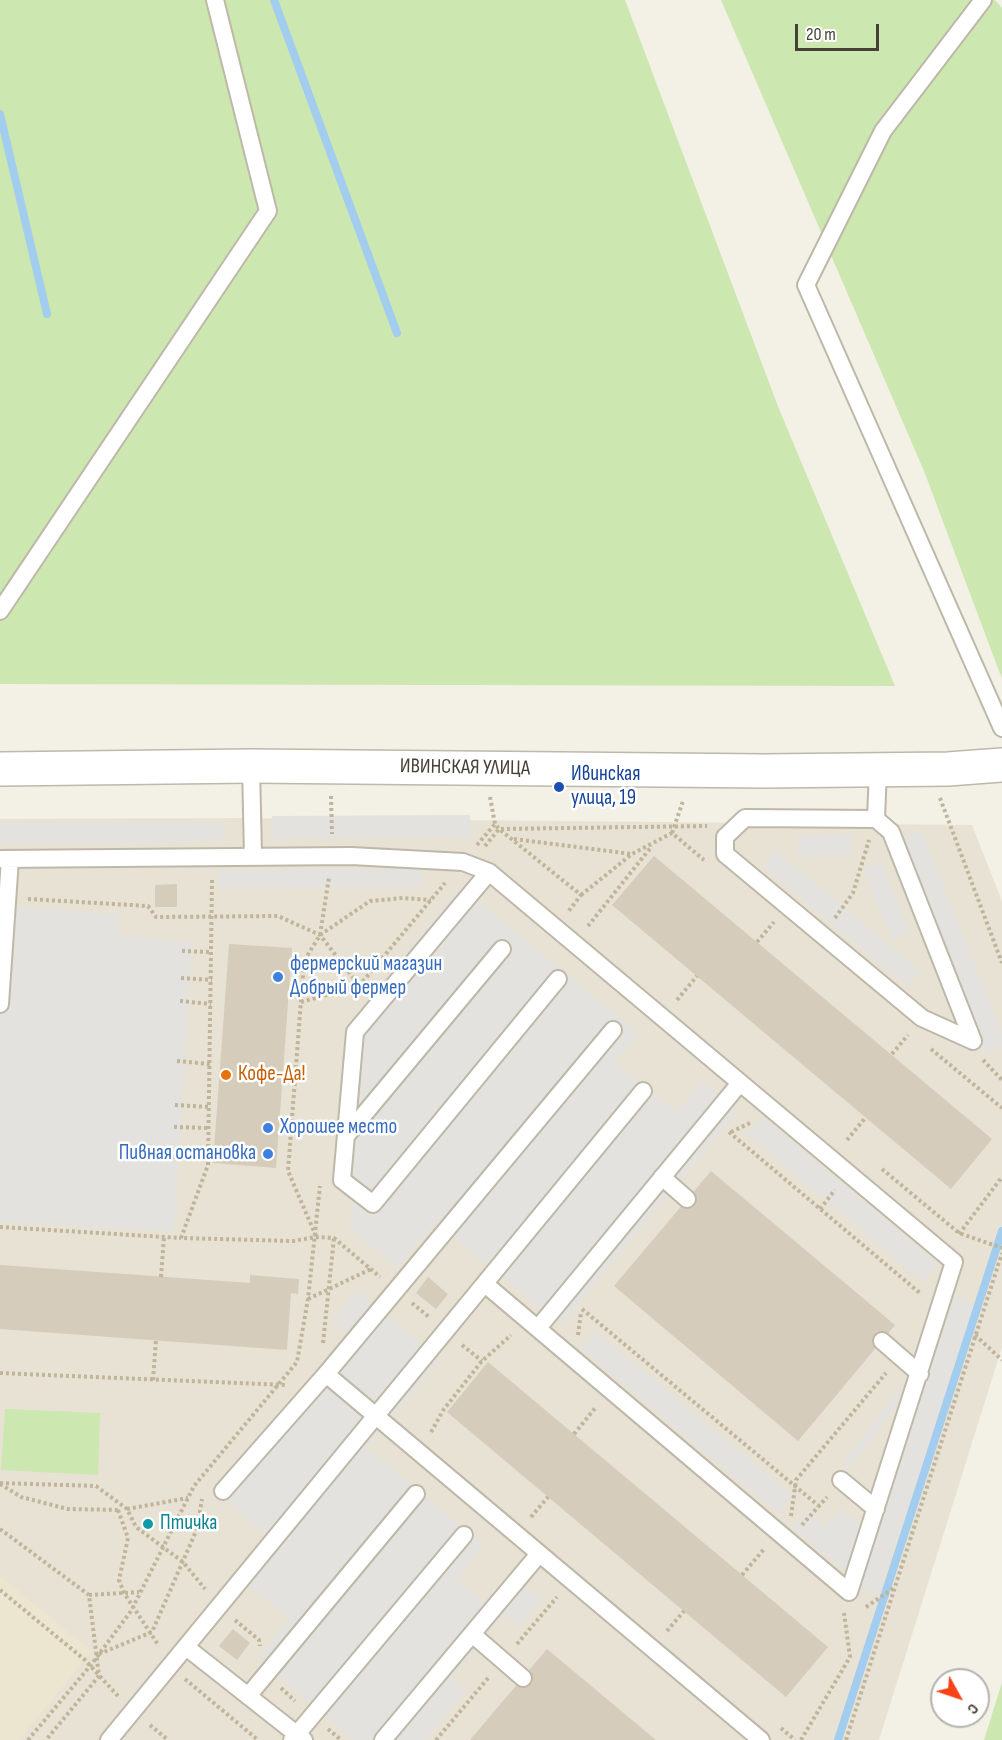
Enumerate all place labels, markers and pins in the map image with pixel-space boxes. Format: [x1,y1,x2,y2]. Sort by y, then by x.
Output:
place label: Ивинская улица, 19 [571,762,640,812]
marker: Ивинская улица, 19 [552,780,566,794]
place label: фермерский магазин Добрый фермер [290,952,442,1002]
marker: фермерский магазин Добрый фермер [271,970,285,984]
place label: Кофе-Да! [238,1062,306,1088]
marker: Кофе-Да! [219,1068,233,1082]
place label: Хорошее место [280,1115,397,1141]
marker: Хорошее место [261,1121,275,1135]
place label: Пивная остановка [119,1141,256,1167]
marker: Пивная остановка [261,1147,275,1161]
place label: Птичка [160,1511,217,1537]
marker: Птичка [141,1517,155,1531]

